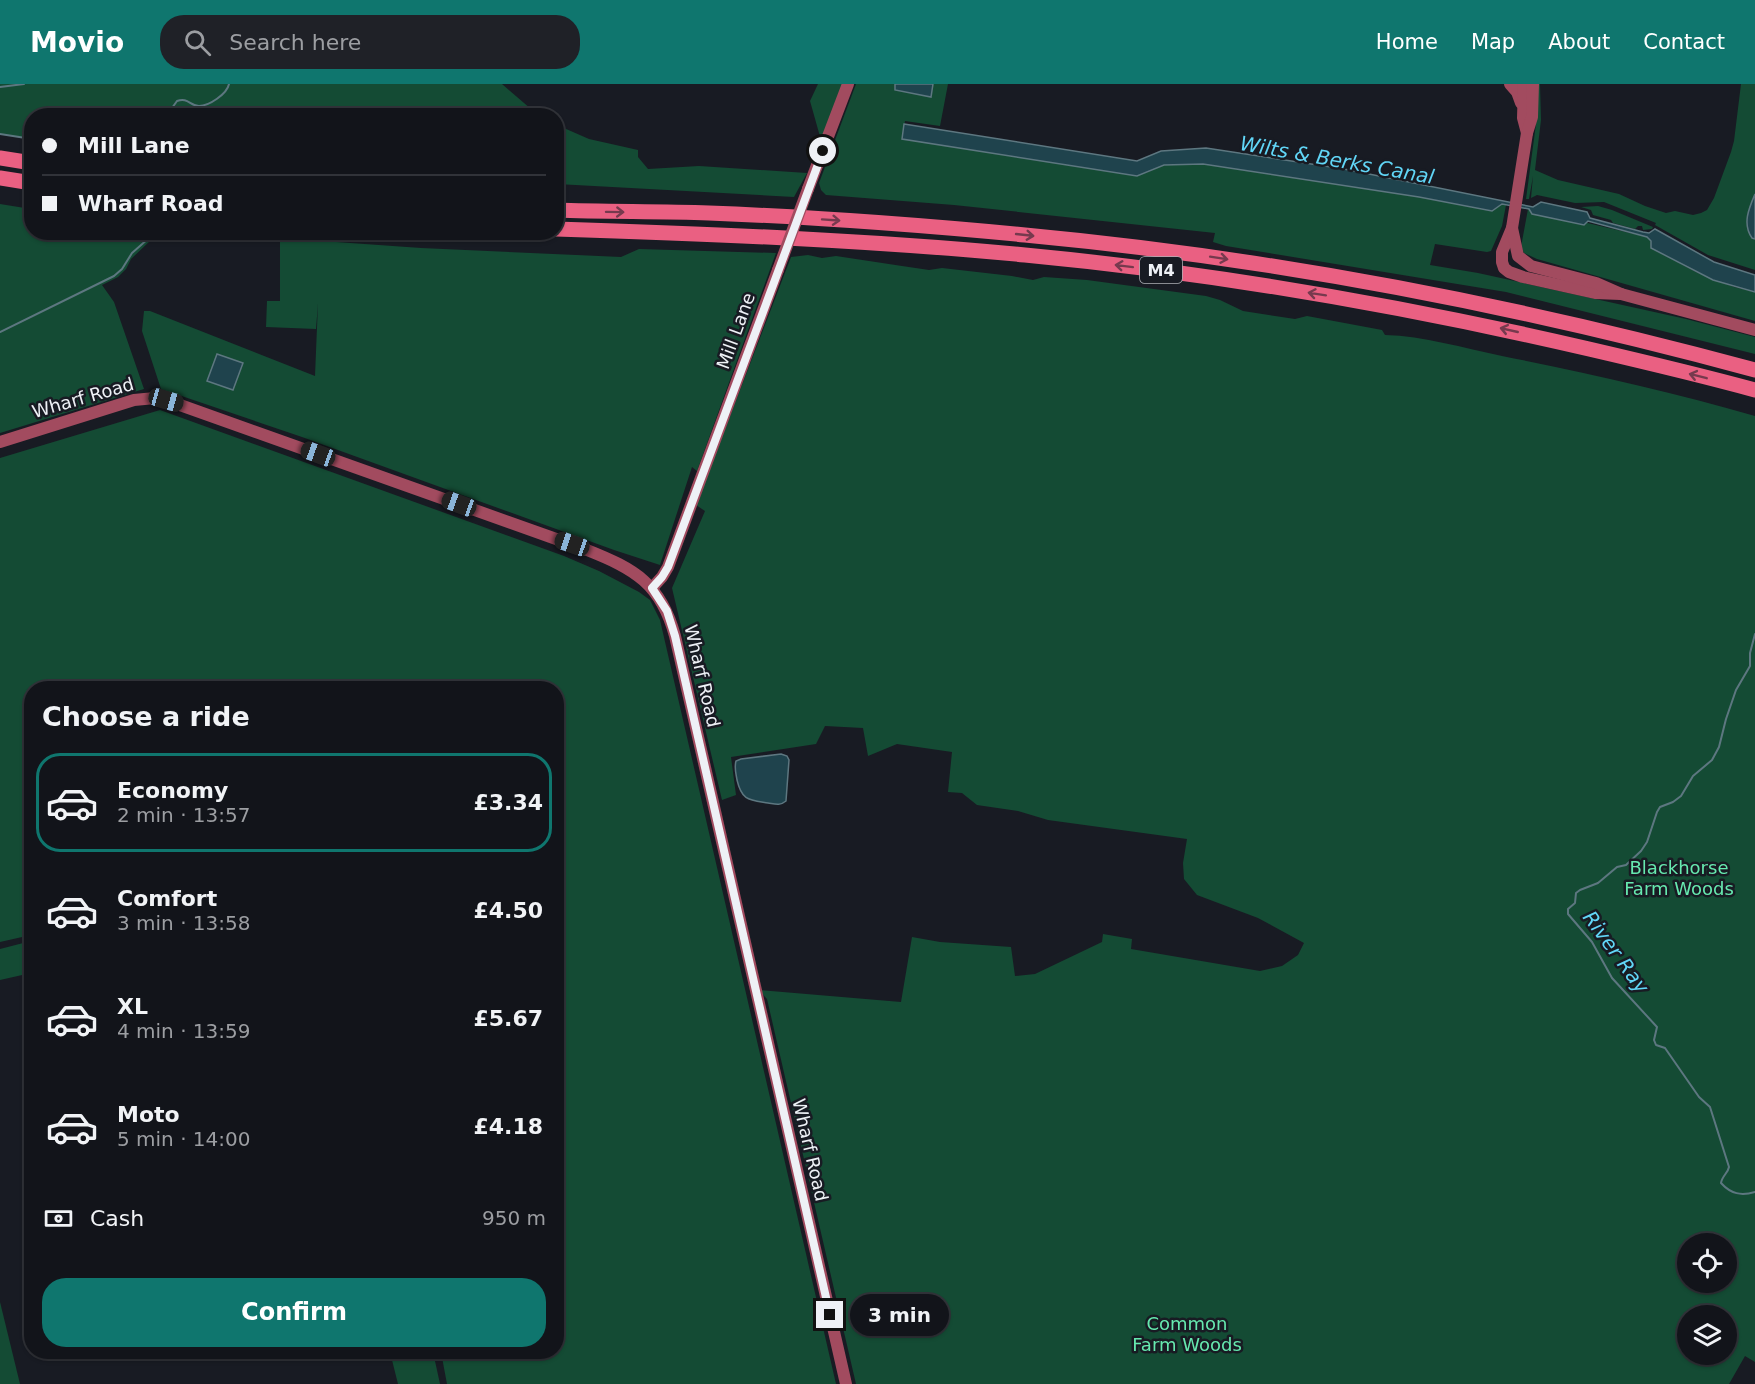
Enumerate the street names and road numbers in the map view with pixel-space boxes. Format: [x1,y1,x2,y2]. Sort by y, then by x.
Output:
road number: M4 [1140,257,1182,283]
street label: Mill Lane [712,290,759,372]
street label: Wharf Road [30,373,136,422]
street label: Wharf Road [680,622,725,729]
street label: Wharf Road [788,1096,833,1203]

